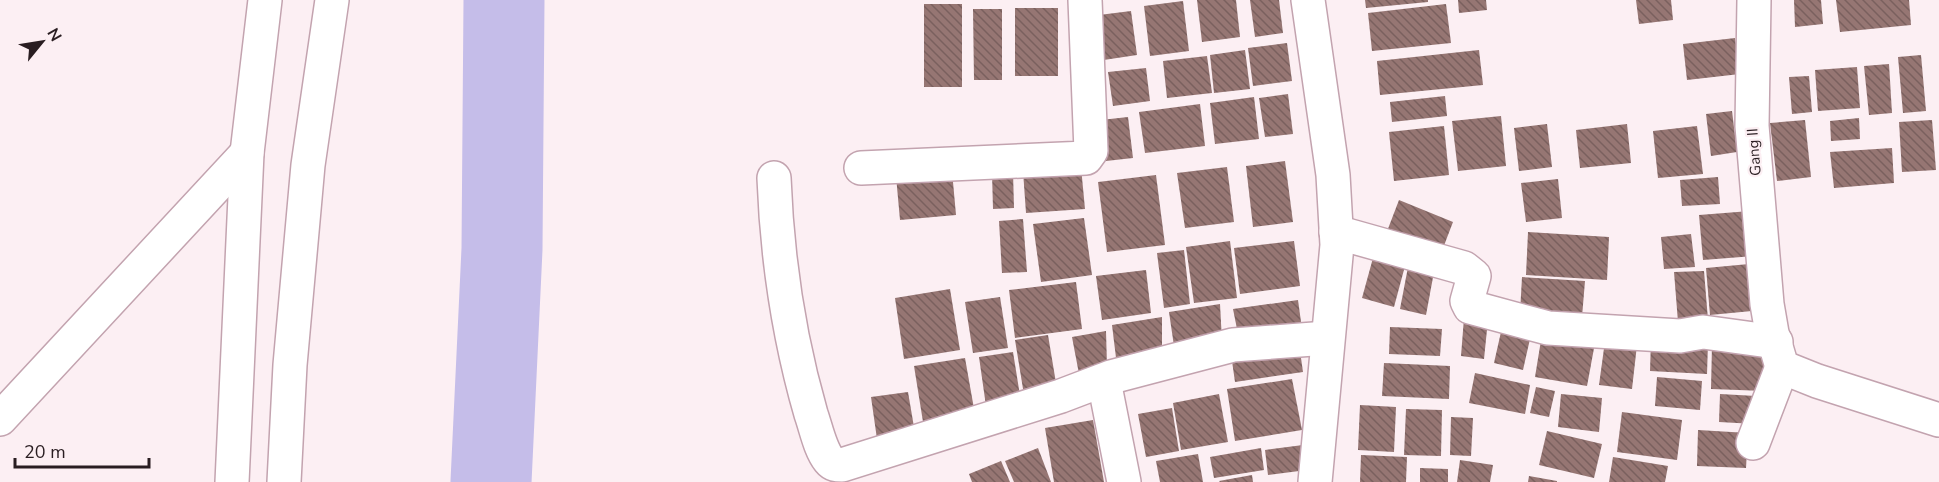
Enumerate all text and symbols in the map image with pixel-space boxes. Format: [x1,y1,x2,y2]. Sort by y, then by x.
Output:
north arrow [12,12,72,72]
text: N [42,24,67,46]
street label: Gang II [1742,128,1766,176]
scale bar [15,431,148,469]
text: 20 m [24,440,66,464]

